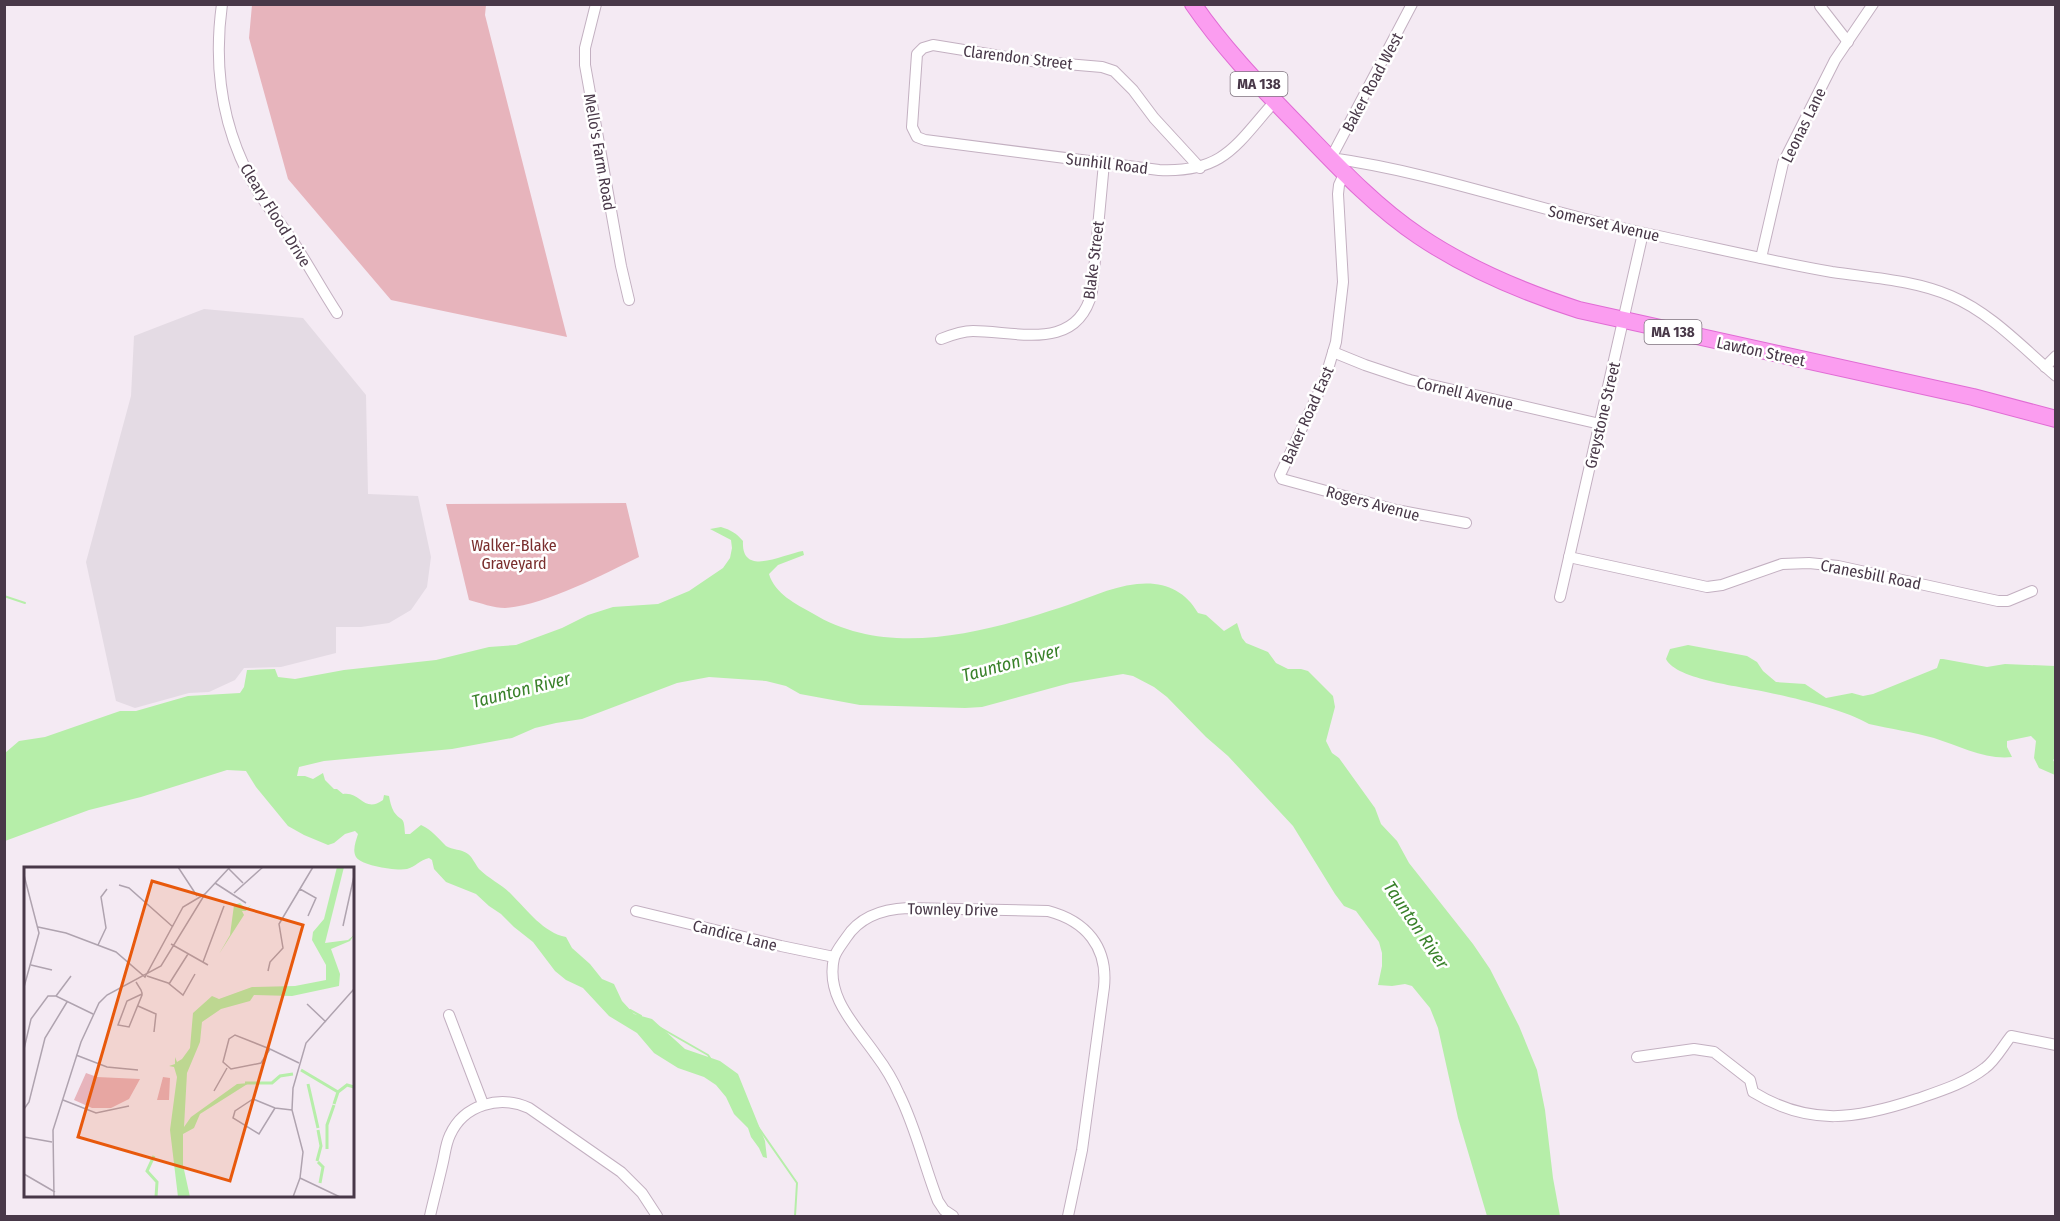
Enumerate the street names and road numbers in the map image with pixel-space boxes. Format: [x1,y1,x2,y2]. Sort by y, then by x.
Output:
street label: Baker Road West [1338,29,1407,135]
street label: Clarendon Street [962,41,1074,74]
road number: MA 138 [1230,72,1288,96]
street label: Leonas Lane [1777,85,1830,166]
street label: Mello's Farm Road [580,92,619,212]
street label: Sunhill Road [1065,149,1149,178]
street label: Cleary Flood Drive [236,160,315,271]
street label: Somerset Avenue [1546,201,1662,246]
street label: Blake Street [1079,219,1108,300]
road number: MA 138 [1644,320,1702,344]
street label: Lawton Street [1715,333,1808,370]
street label: Greystone Street [1581,359,1624,470]
street label: Baker Road East [1277,363,1338,467]
street label: Cornell Avenue [1415,373,1515,414]
street label: Rogers Avenue [1324,482,1422,525]
street label: Cranesbill Road [1819,555,1923,594]
street label: Townley Drive [908,899,999,920]
street label: Candice Lane [691,916,779,955]

